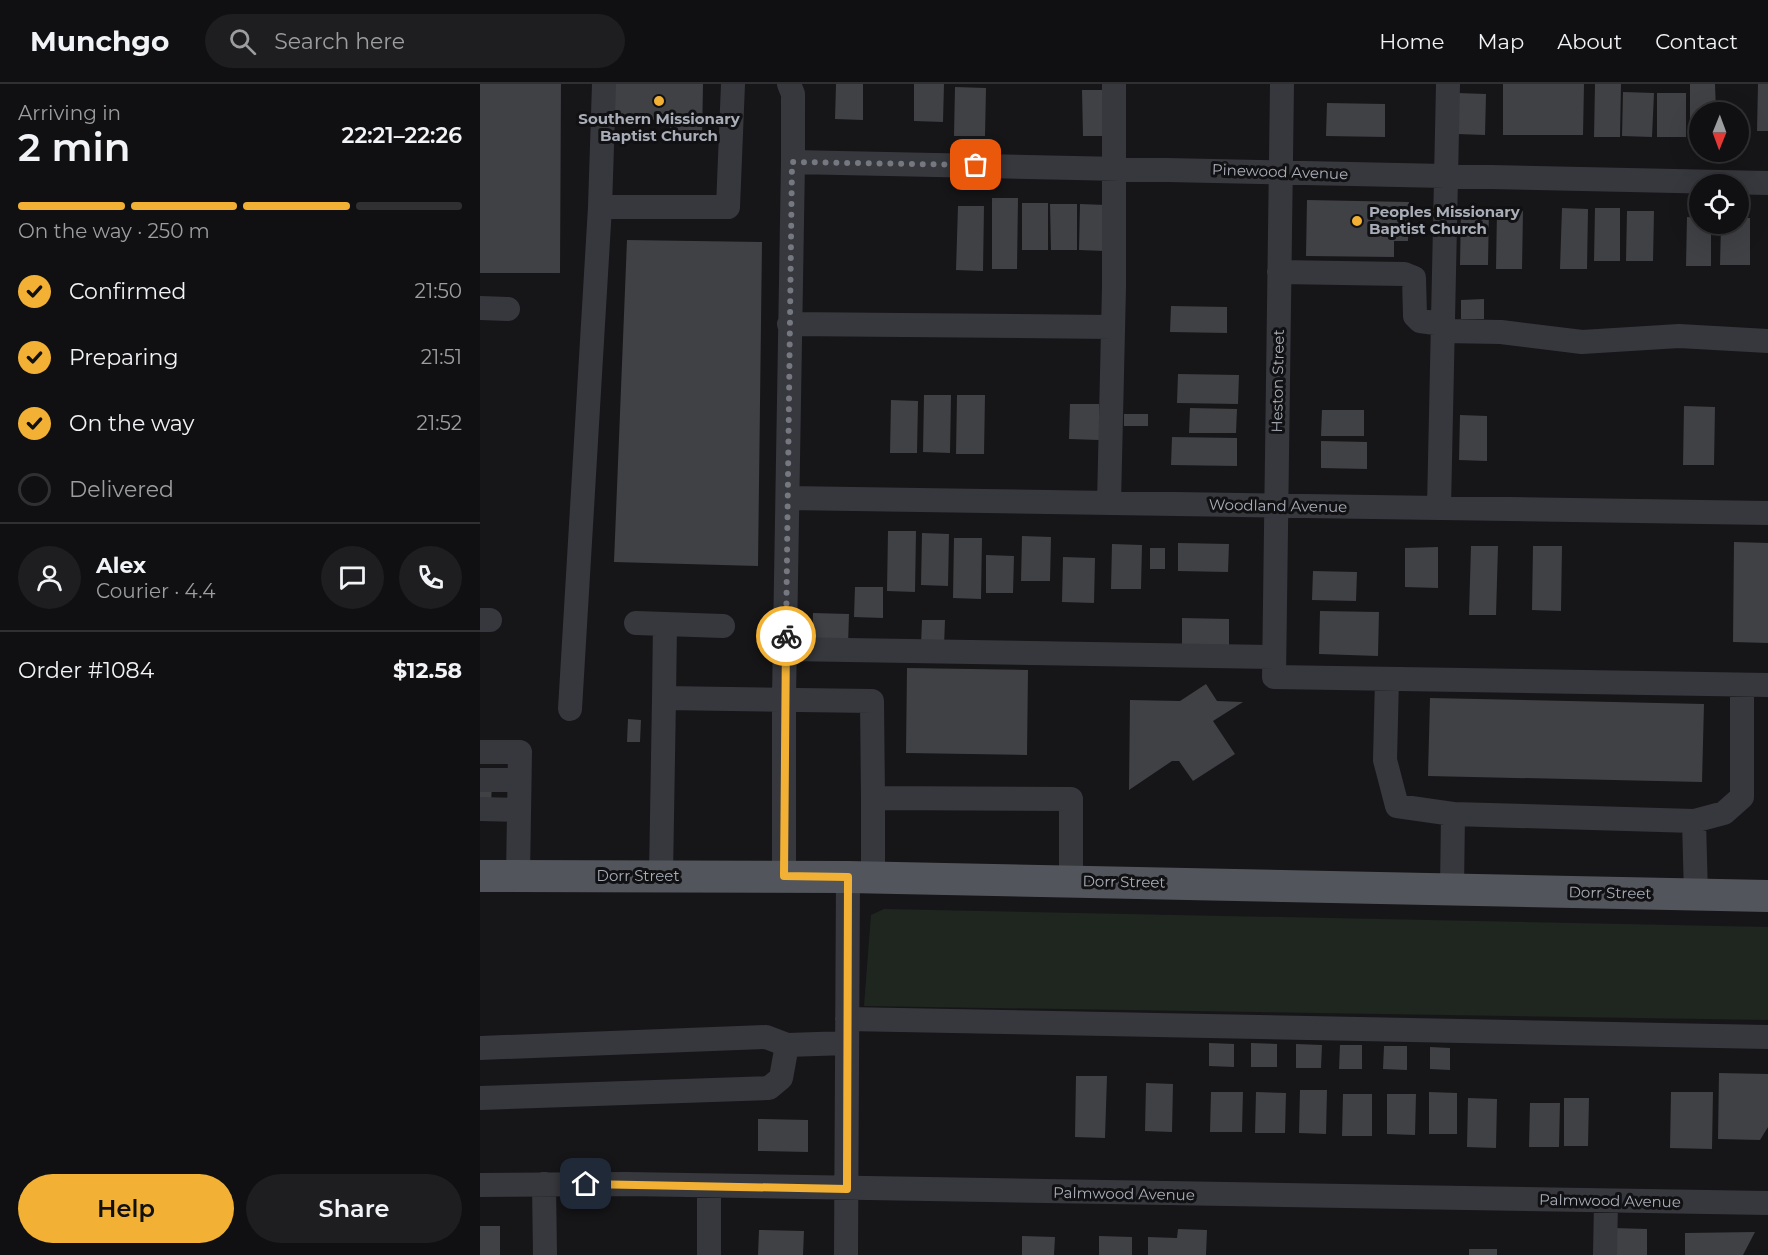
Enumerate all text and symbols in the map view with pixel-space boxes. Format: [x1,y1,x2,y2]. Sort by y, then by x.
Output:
search box [205,14,625,68]
text: Munchgo [30,24,169,58]
icon: search [226,25,259,58]
text: Search here [274,28,405,55]
text: Home [1379,29,1444,54]
text: Map [1477,29,1524,54]
text: About [1557,29,1622,54]
text: Contact [1655,29,1738,54]
marker: Southern Missionary Baptist Church [652,94,666,108]
text: Arriving in [18,101,121,125]
north arrow [1689,102,1749,162]
map controls [1689,102,1749,234]
place label: Southern Missionary Baptist Church [578,109,741,145]
text: 22:21–22:26 [342,122,462,149]
text: 2 min [18,123,131,171]
pin [950,139,1001,190]
icon: bag [959,148,992,181]
street label: Pinewood Avenue [1212,160,1348,183]
button: locate [1689,174,1749,234]
place label: Peoples Missionary Baptist Church [1369,202,1521,238]
marker: Peoples Missionary Baptist Church [1350,214,1364,228]
text: On the way · 250 m [18,219,210,243]
icon: check [18,275,51,308]
text: Confirmed [69,278,186,305]
text: 21:50 [415,279,462,303]
street label: Heston Street [1267,329,1288,433]
icon: check [18,341,51,374]
text: Preparing [69,344,178,371]
text: 21:51 [421,345,462,369]
icon: check [18,407,51,440]
text: On the way [69,410,194,437]
text: 21:52 [417,411,462,435]
text: Delivered [69,476,174,503]
street label: Woodland Avenue [1209,495,1347,516]
button: person [18,546,81,609]
button: chat [321,546,384,609]
button: phone [399,546,462,609]
text: Alex [96,552,146,579]
text: Courier · 4.4 [96,579,215,603]
courier [756,606,816,666]
icon: bike [770,620,803,653]
text: Order #1084 [18,657,154,684]
text: $12.58 [393,657,462,684]
street label: Dorr Street [597,866,680,885]
street label: Dorr Street [1082,871,1166,892]
street label: Dorr Street [1568,882,1652,903]
pin [560,1158,611,1209]
icon: home [569,1167,602,1200]
button: Help [18,1174,234,1243]
button: Share [246,1174,462,1243]
street label: Palmwood Avenue [1053,1183,1195,1204]
street label: Palmwood Avenue [1539,1190,1681,1211]

